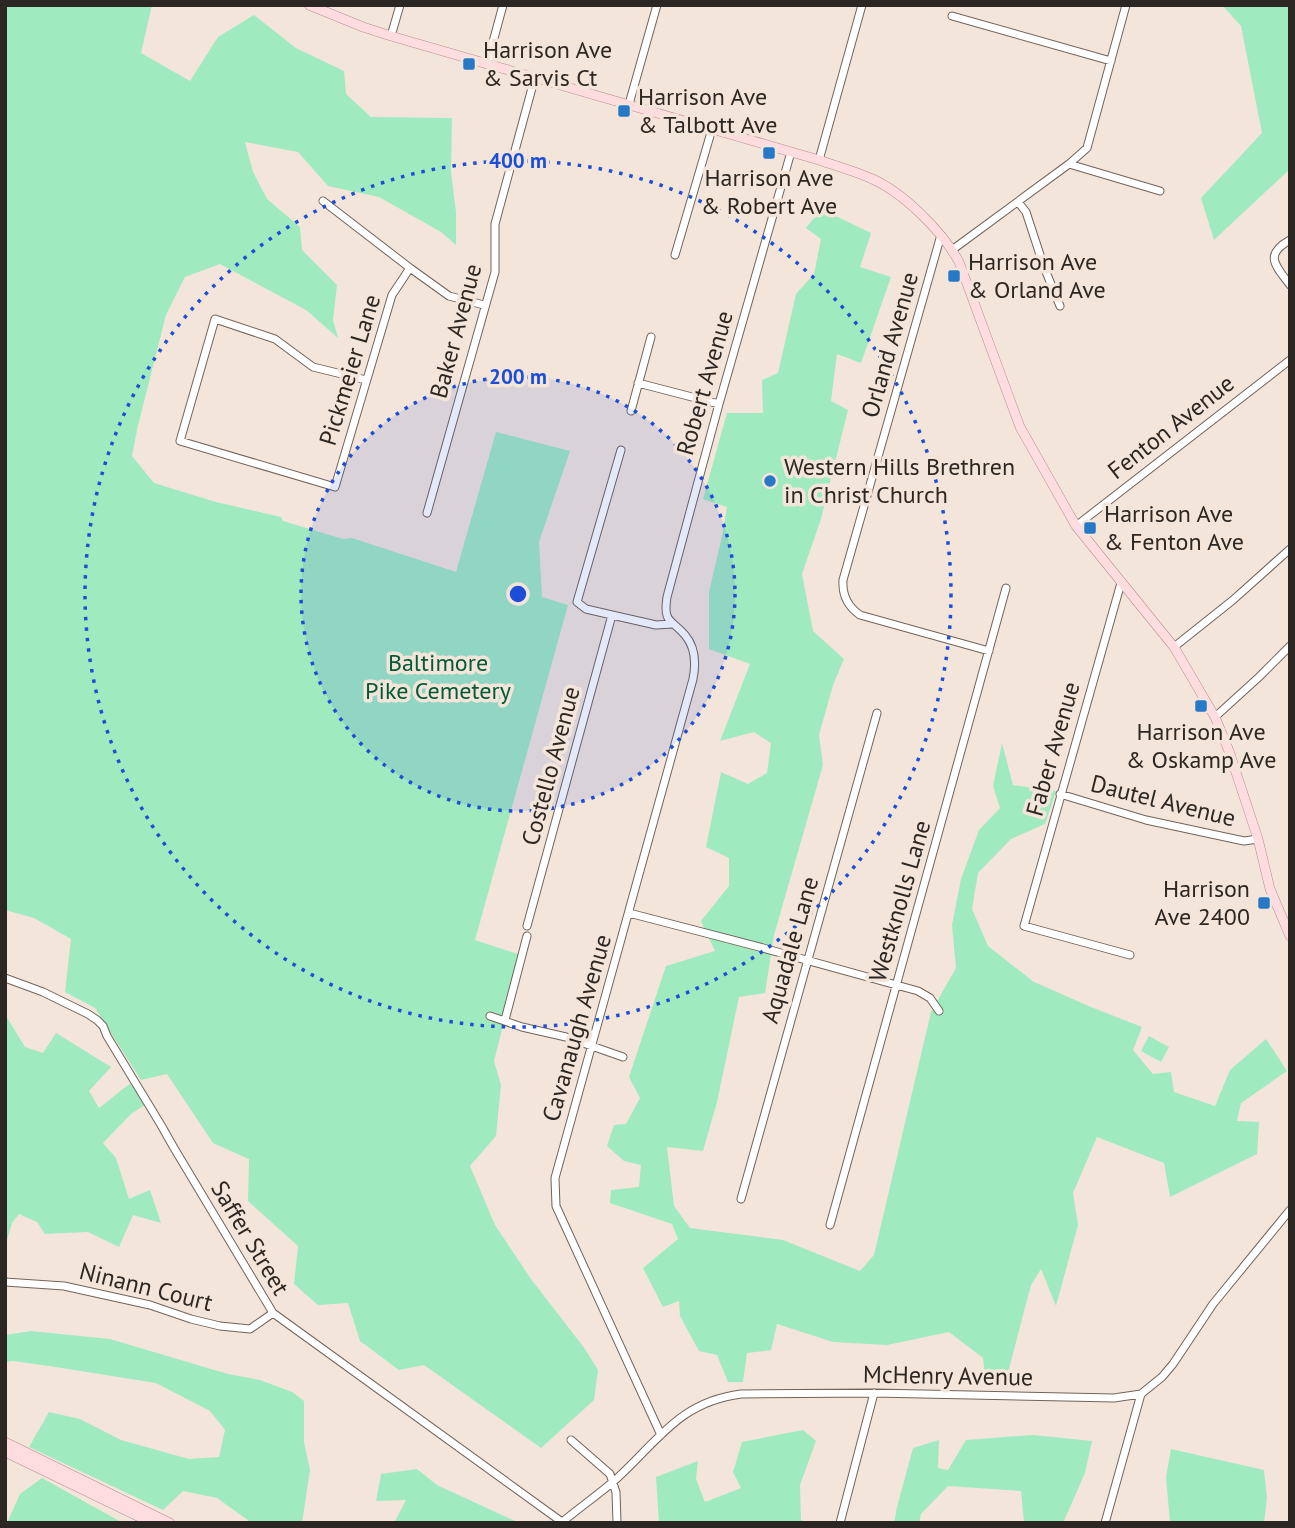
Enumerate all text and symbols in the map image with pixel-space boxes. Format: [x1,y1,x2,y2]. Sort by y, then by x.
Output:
place label: Harrison Ave & Sarvis Ct [483,34,612,93]
marker: Harrison Ave & Sarvis Ct [461,56,477,72]
place label: Harrison Ave & Talbott Ave [638,81,777,140]
marker: Harrison Ave & Talbott Ave [616,103,632,119]
marker: Harrison Ave & Robert Ave [761,145,777,161]
text: 400 m [489,147,547,174]
place label: Harrison Ave & Robert Ave [701,162,837,221]
place label: Harrison Ave & Orland Ave [968,246,1106,305]
street label: Baker Avenue [423,260,488,402]
street label: Orland Avenue [854,268,925,421]
marker: Harrison Ave & Orland Ave [946,268,962,284]
street label: Pickmeier Lane [312,291,387,449]
street label: Robert Avenue [669,307,740,459]
text: 200 m [489,363,547,390]
street label: Fenton Avenue [1101,368,1240,486]
place label: Western Hills Brethren in Christ Church [784,451,1015,510]
marker: Western Hills Brethren in Christ Church [762,473,778,489]
place label: Harrison Ave & Fenton Ave [1104,498,1244,557]
marker: Harrison Ave & Fenton Ave [1082,520,1098,536]
centre of rings [506,582,530,606]
park label: Baltimore Pike Cemetery [365,647,511,706]
street label: Faber Avenue [1019,678,1086,820]
street label: Costello Avenue [514,683,587,849]
marker: Harrison Ave & Oskamp Ave [1193,698,1209,714]
place label: Harrison Ave & Oskamp Ave [1126,716,1276,775]
street label: Dautel Avenue [1087,768,1239,833]
street label: Westknolls Lane [862,817,937,985]
street label: Aquadale Lane [754,873,825,1027]
place label: Harrison Ave 2400 [1155,873,1250,932]
marker: Harrison Ave 2400 [1256,895,1272,911]
street label: Cavanaugh Avenue [535,931,618,1125]
street label: Saffer Street [204,1175,297,1300]
street label: Ninann Court [76,1255,216,1318]
street label: McHenry Avenue [863,1359,1033,1392]

